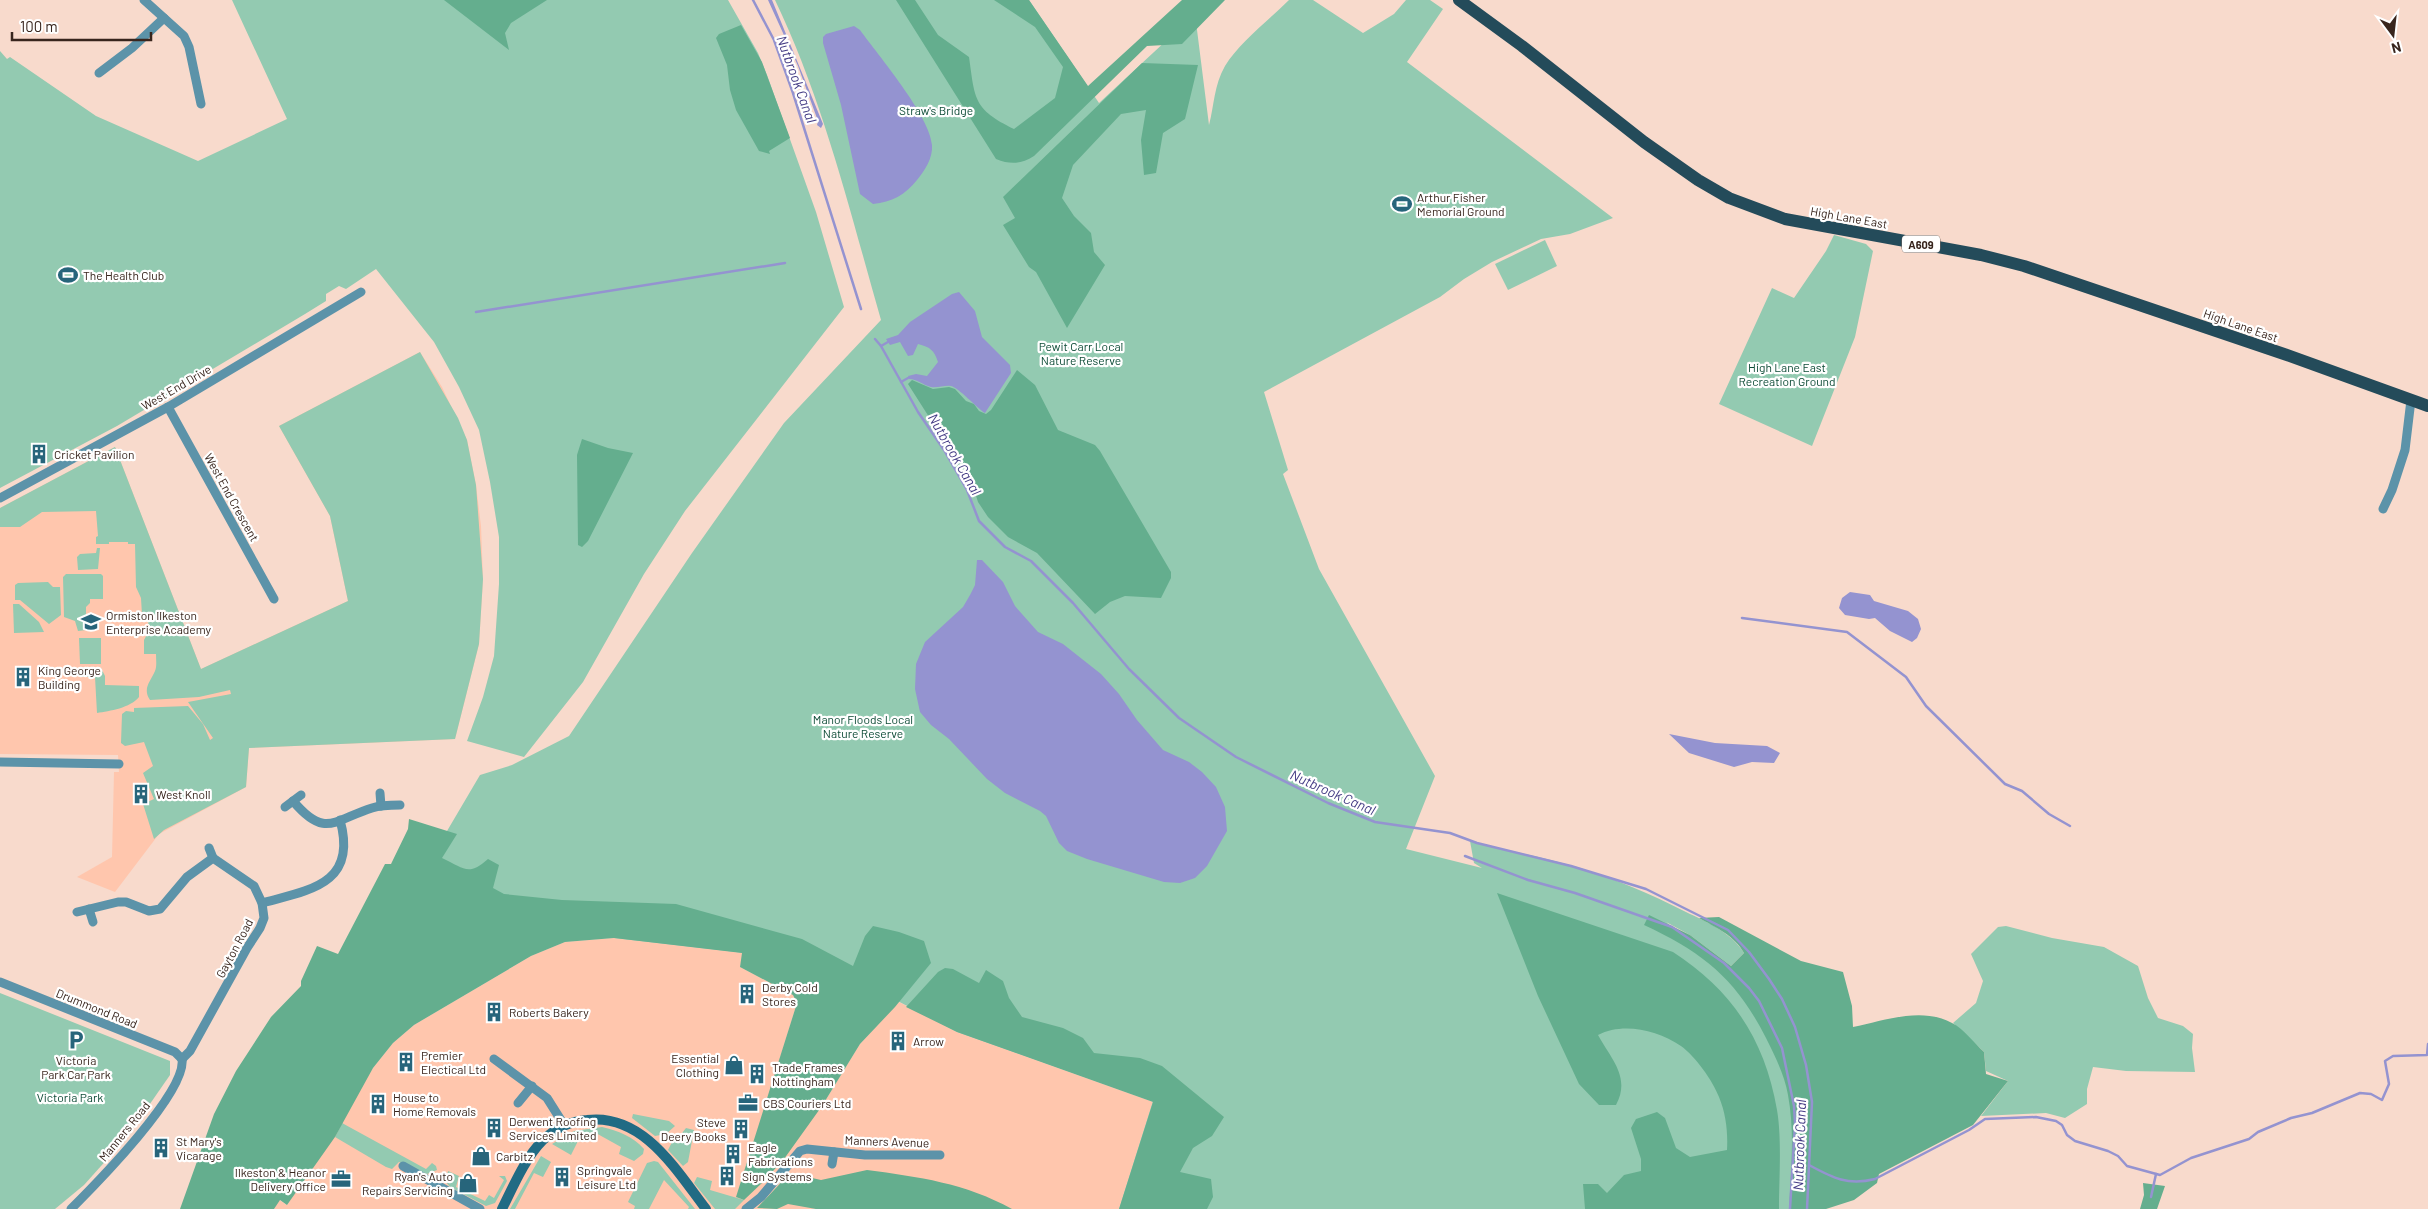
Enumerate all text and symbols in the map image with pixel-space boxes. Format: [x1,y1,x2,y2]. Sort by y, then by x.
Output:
scale bar [12,10,151,42]
north arrow [2368,10,2418,60]
text: 100 m [20,17,58,35]
water label: Nutbrook Canal [773,33,821,125]
text: N [2390,39,2403,57]
park label: Straw's Bridge [899,103,973,117]
place label: Arthur Fisher Memorial Ground [1417,190,1505,218]
sports icon: Arthur Fisher Memorial Ground [1391,193,1413,215]
street label: High Lane East [1809,203,1889,231]
road number: A609 [1902,235,1940,252]
sports icon: The Health Club [57,264,79,286]
place label: The Health Club [83,268,164,282]
street label: High Lane East [2202,306,2280,344]
park label: Pewit Carr Local Nature Reserve [1039,339,1123,367]
park label: High Lane East Recreation Ground [1738,360,1836,388]
street label: West End Drive [139,361,213,413]
water label: Nutbrook Canal [925,410,985,498]
building icon: Cricket Pavilion [28,443,50,465]
place label: Cricket Pavilion [54,447,135,461]
street label: West End Crescent [202,451,262,543]
place label: Ormiston Ilkeston Enterprise Academy [106,608,212,636]
school or university icon: Ormiston Ilkeston Enterprise Academy [80,611,102,633]
place label: King George Building [38,663,101,691]
building icon: King George Building [12,666,34,688]
park label: Manor Floods Local Nature Reserve [813,712,913,740]
water label: Nutbrook Canal [1288,766,1378,818]
building icon: West Knoll [130,783,152,805]
place label: West Knoll [156,787,211,801]
street label: Gayton Road [213,916,255,980]
place label: Derby Cold Stores [762,980,818,1008]
building icon: Derby Cold Stores [736,983,758,1005]
street label: Drummond Road [54,985,140,1031]
building icon: Roberts Bakery [483,1001,505,1023]
place label: Roberts Bakery [509,1005,589,1019]
parking icon: Victoria Park Car Park [65,1029,87,1051]
building icon: Arrow [887,1030,909,1052]
place label: Arrow [913,1034,944,1048]
place label: Premier Electical Ltd [421,1048,486,1076]
building icon: Premier Electical Ltd [395,1051,417,1073]
place label: Essential Clothing [671,1051,719,1079]
place label: Victoria Park Car Park [41,1053,111,1081]
shop icon: Essential Clothing [723,1054,745,1076]
place label: Trade Frames Nottingham [772,1060,843,1088]
building icon: Trade Frames Nottingham [746,1063,768,1085]
park label: Victoria Park [37,1090,103,1104]
place label: House to Home Removals [393,1090,476,1118]
office icon: CBS Couriers Ltd [737,1092,759,1114]
building icon: House to Home Removals [367,1093,389,1115]
place label: CBS Couriers Ltd [763,1096,851,1110]
street label: Manners Road [96,1098,152,1164]
water label: Nutbrook Canal [1789,1099,1809,1191]
place label: Derwent Roofing Services Limited [509,1114,597,1142]
place label: Steve Deery Books [661,1115,726,1143]
building icon: Derwent Roofing Services Limited [483,1117,505,1139]
building icon: Steve Deery Books [730,1118,752,1140]
street label: Manners Avenue [844,1133,930,1149]
place label: St Mary's Vicarage [176,1134,222,1162]
building icon: St Mary's Vicarage [150,1137,172,1159]
place label: Eagle Fabrications [748,1140,813,1168]
building icon: Eagle Fabrications [722,1143,744,1165]
shop icon: Carbitz [470,1145,492,1167]
place label: Carbitz [496,1149,533,1163]
place label: Springvale Leisure Ltd [577,1163,636,1191]
place label: Ilkeston & Heanor Delivery Office [235,1165,327,1193]
building icon: Sign Systems [716,1165,738,1187]
building icon: Springvale Leisure Ltd [551,1166,573,1188]
office icon: Ilkeston & Heanor Delivery Office [330,1168,352,1190]
place label: Ryan's Auto Repairs Servicing [362,1169,453,1197]
place label: Sign Systems [742,1169,812,1183]
shop icon: Ryan's Auto Repairs Servicing [457,1172,479,1194]

